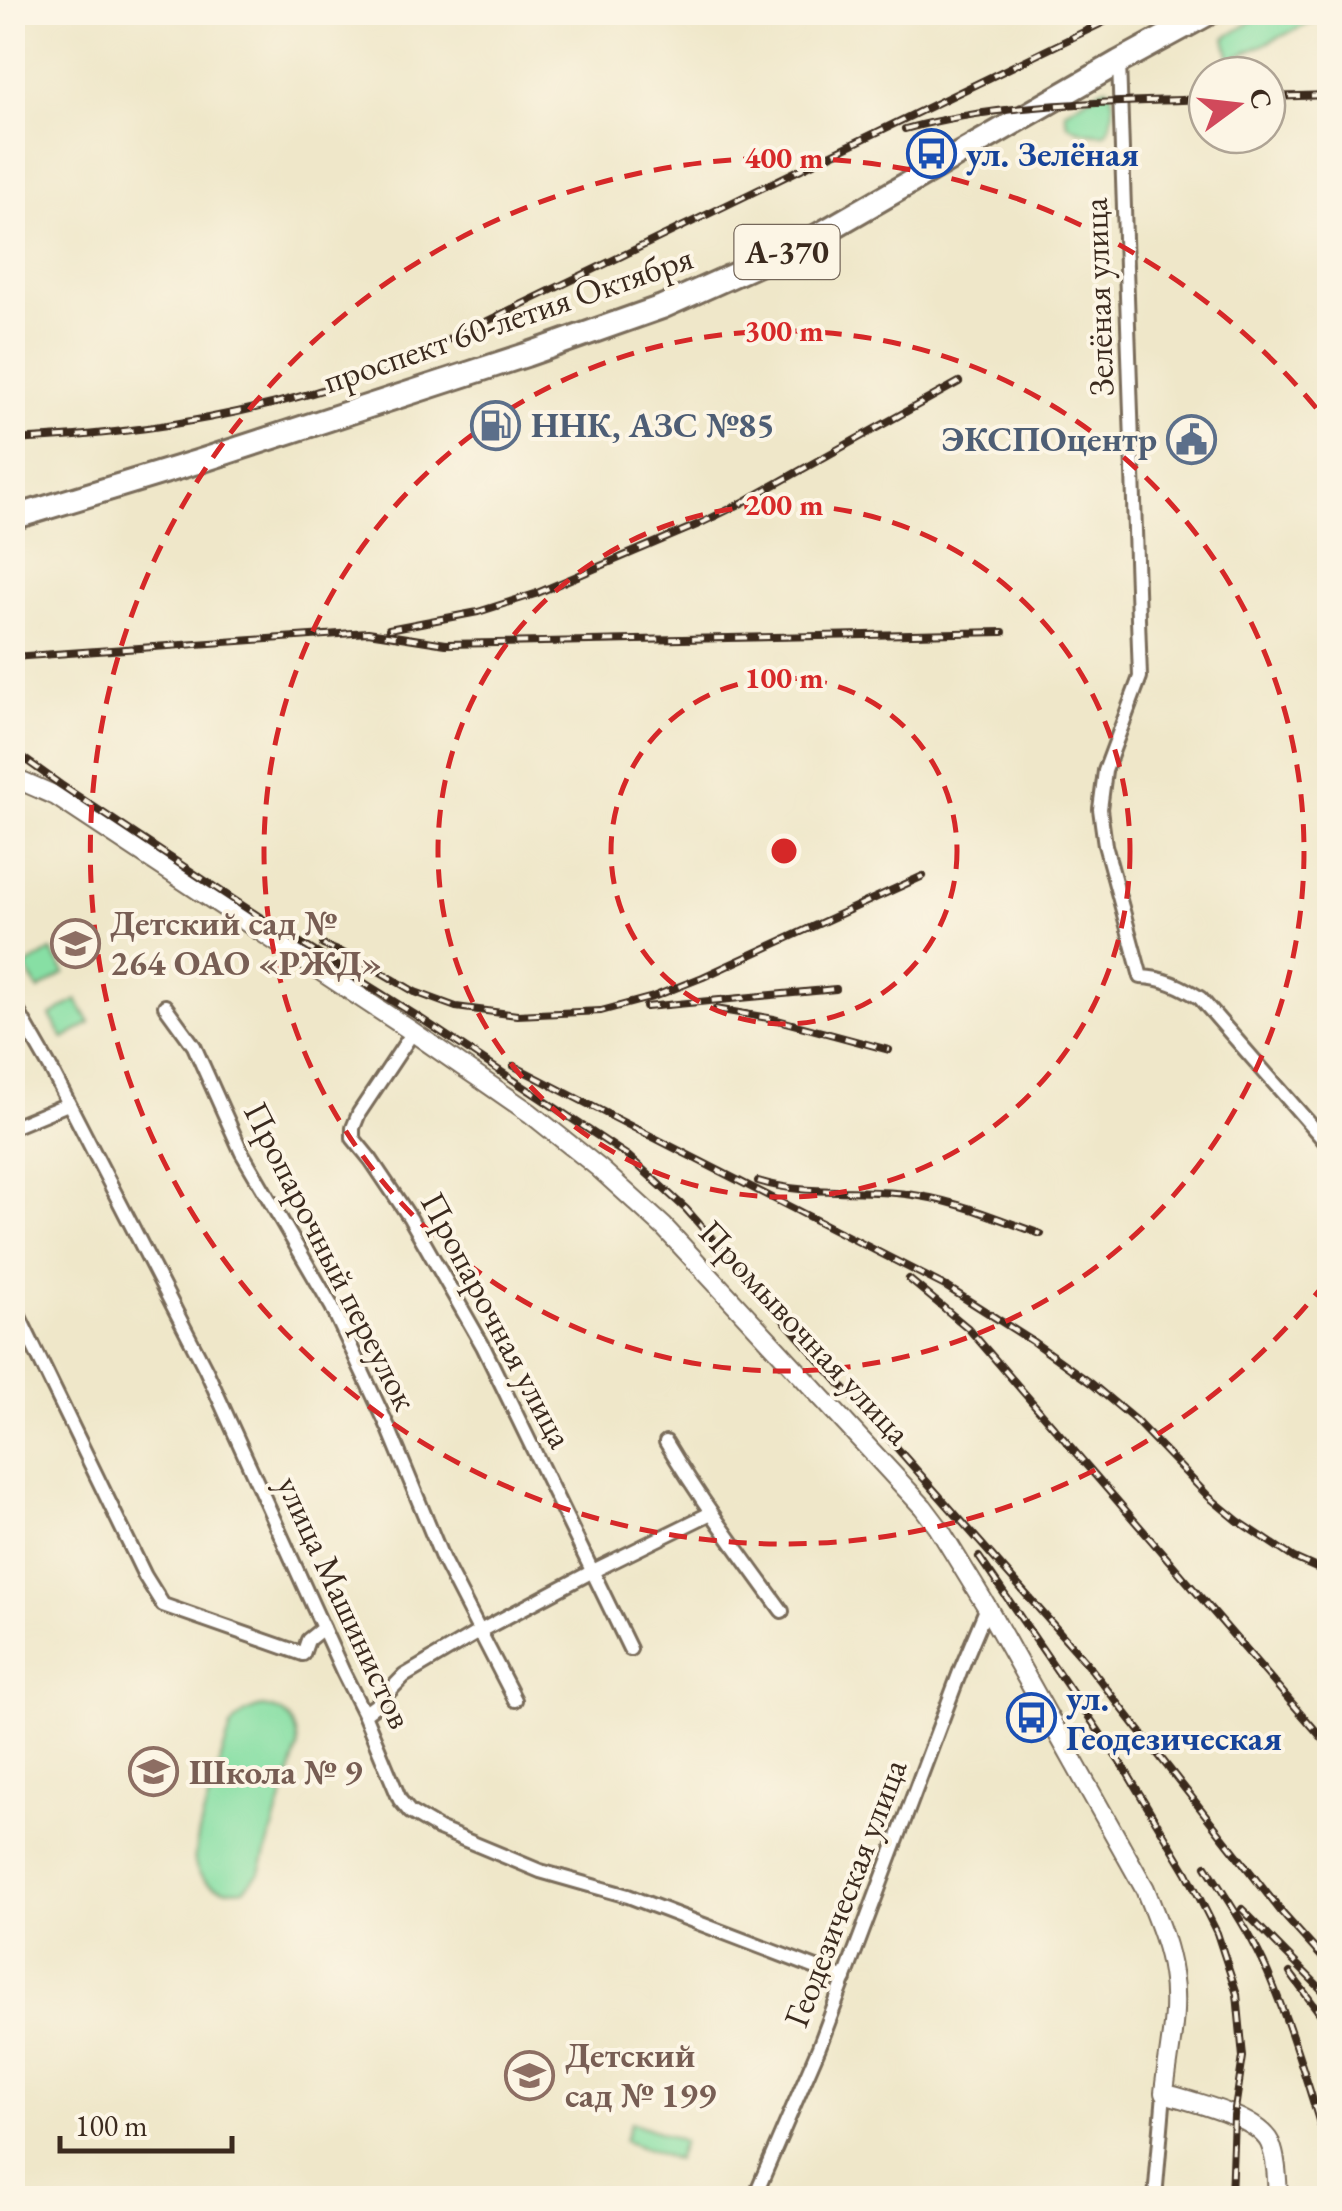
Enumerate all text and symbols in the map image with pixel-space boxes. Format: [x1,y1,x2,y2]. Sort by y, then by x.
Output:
north arrow [1187,55,1287,155]
text: С [1241,84,1281,113]
bus stop icon: ул. Зелёная [905,128,957,180]
place label: ул. Зелёная [966,131,1139,176]
text: 400 m [745,138,823,177]
street label: Зелёная улица [1072,197,1124,397]
road number: А-370 [734,225,840,279]
street label: проспект 60-летия Октября [317,234,699,404]
text: 300 m [745,311,823,350]
fuel station icon: ННК, АЗС №85 [470,399,522,451]
place label: ННК, АЗС №85 [531,402,775,447]
public building icon: ЭКСПОцентр [1166,413,1218,465]
place label: ЭКСПОцентр [941,416,1157,461]
text: 200 m [745,485,823,524]
text: 100 m [745,658,823,697]
centre of rings [766,833,802,869]
place label: Детский сад № 264 ОАО «РЖД» [110,900,382,985]
school or university icon: Детский сад № 264 ОАО «РЖД» [49,917,101,969]
street label: Пропарочный переулок [233,1094,429,1418]
street label: Пропарочная улица [410,1184,584,1456]
street label: Промывочная улица [689,1210,921,1454]
street label: улица Машинистов [266,1468,424,1736]
place label: ул. Геодезическая [1066,1675,1282,1760]
bus stop icon: ул. Геодезическая [1005,1692,1057,1744]
school or university icon: Школа № 9 [128,1746,180,1798]
place label: Школа № 9 [189,1749,363,1794]
street label: Геодезическая улица [773,1752,917,2034]
place label: Детский сад № 199 [565,2032,717,2117]
school or university icon: Детский сад № 199 [504,2049,556,2101]
scale bar [60,2091,232,2153]
text: 100 m [75,2106,148,2145]

